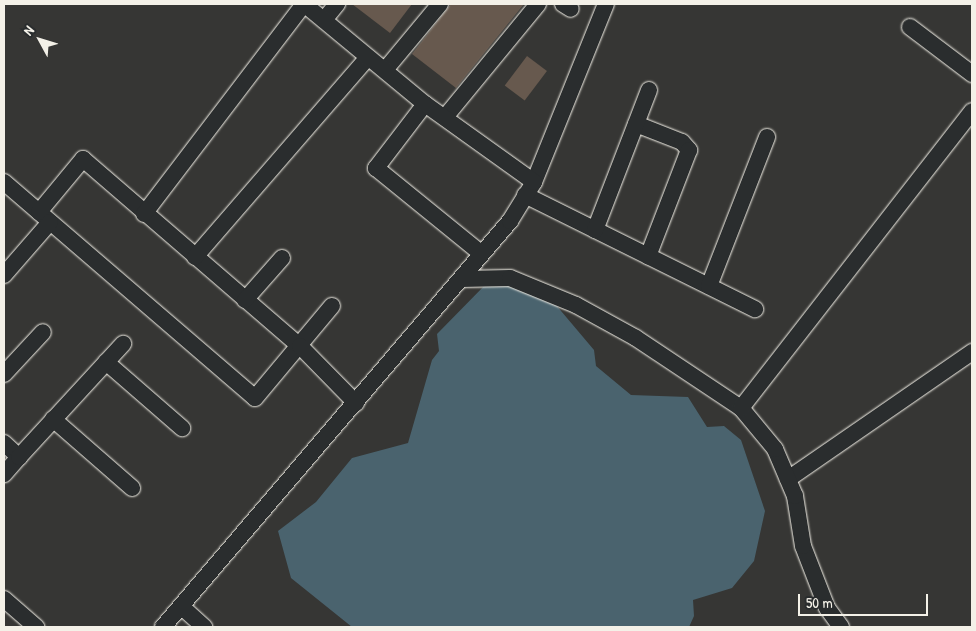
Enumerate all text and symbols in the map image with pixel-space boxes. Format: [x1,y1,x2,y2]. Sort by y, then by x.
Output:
north arrow [15,15,65,65]
text: N [18,21,38,39]
scale bar [801,584,931,616]
text: 50 m [806,592,833,613]

